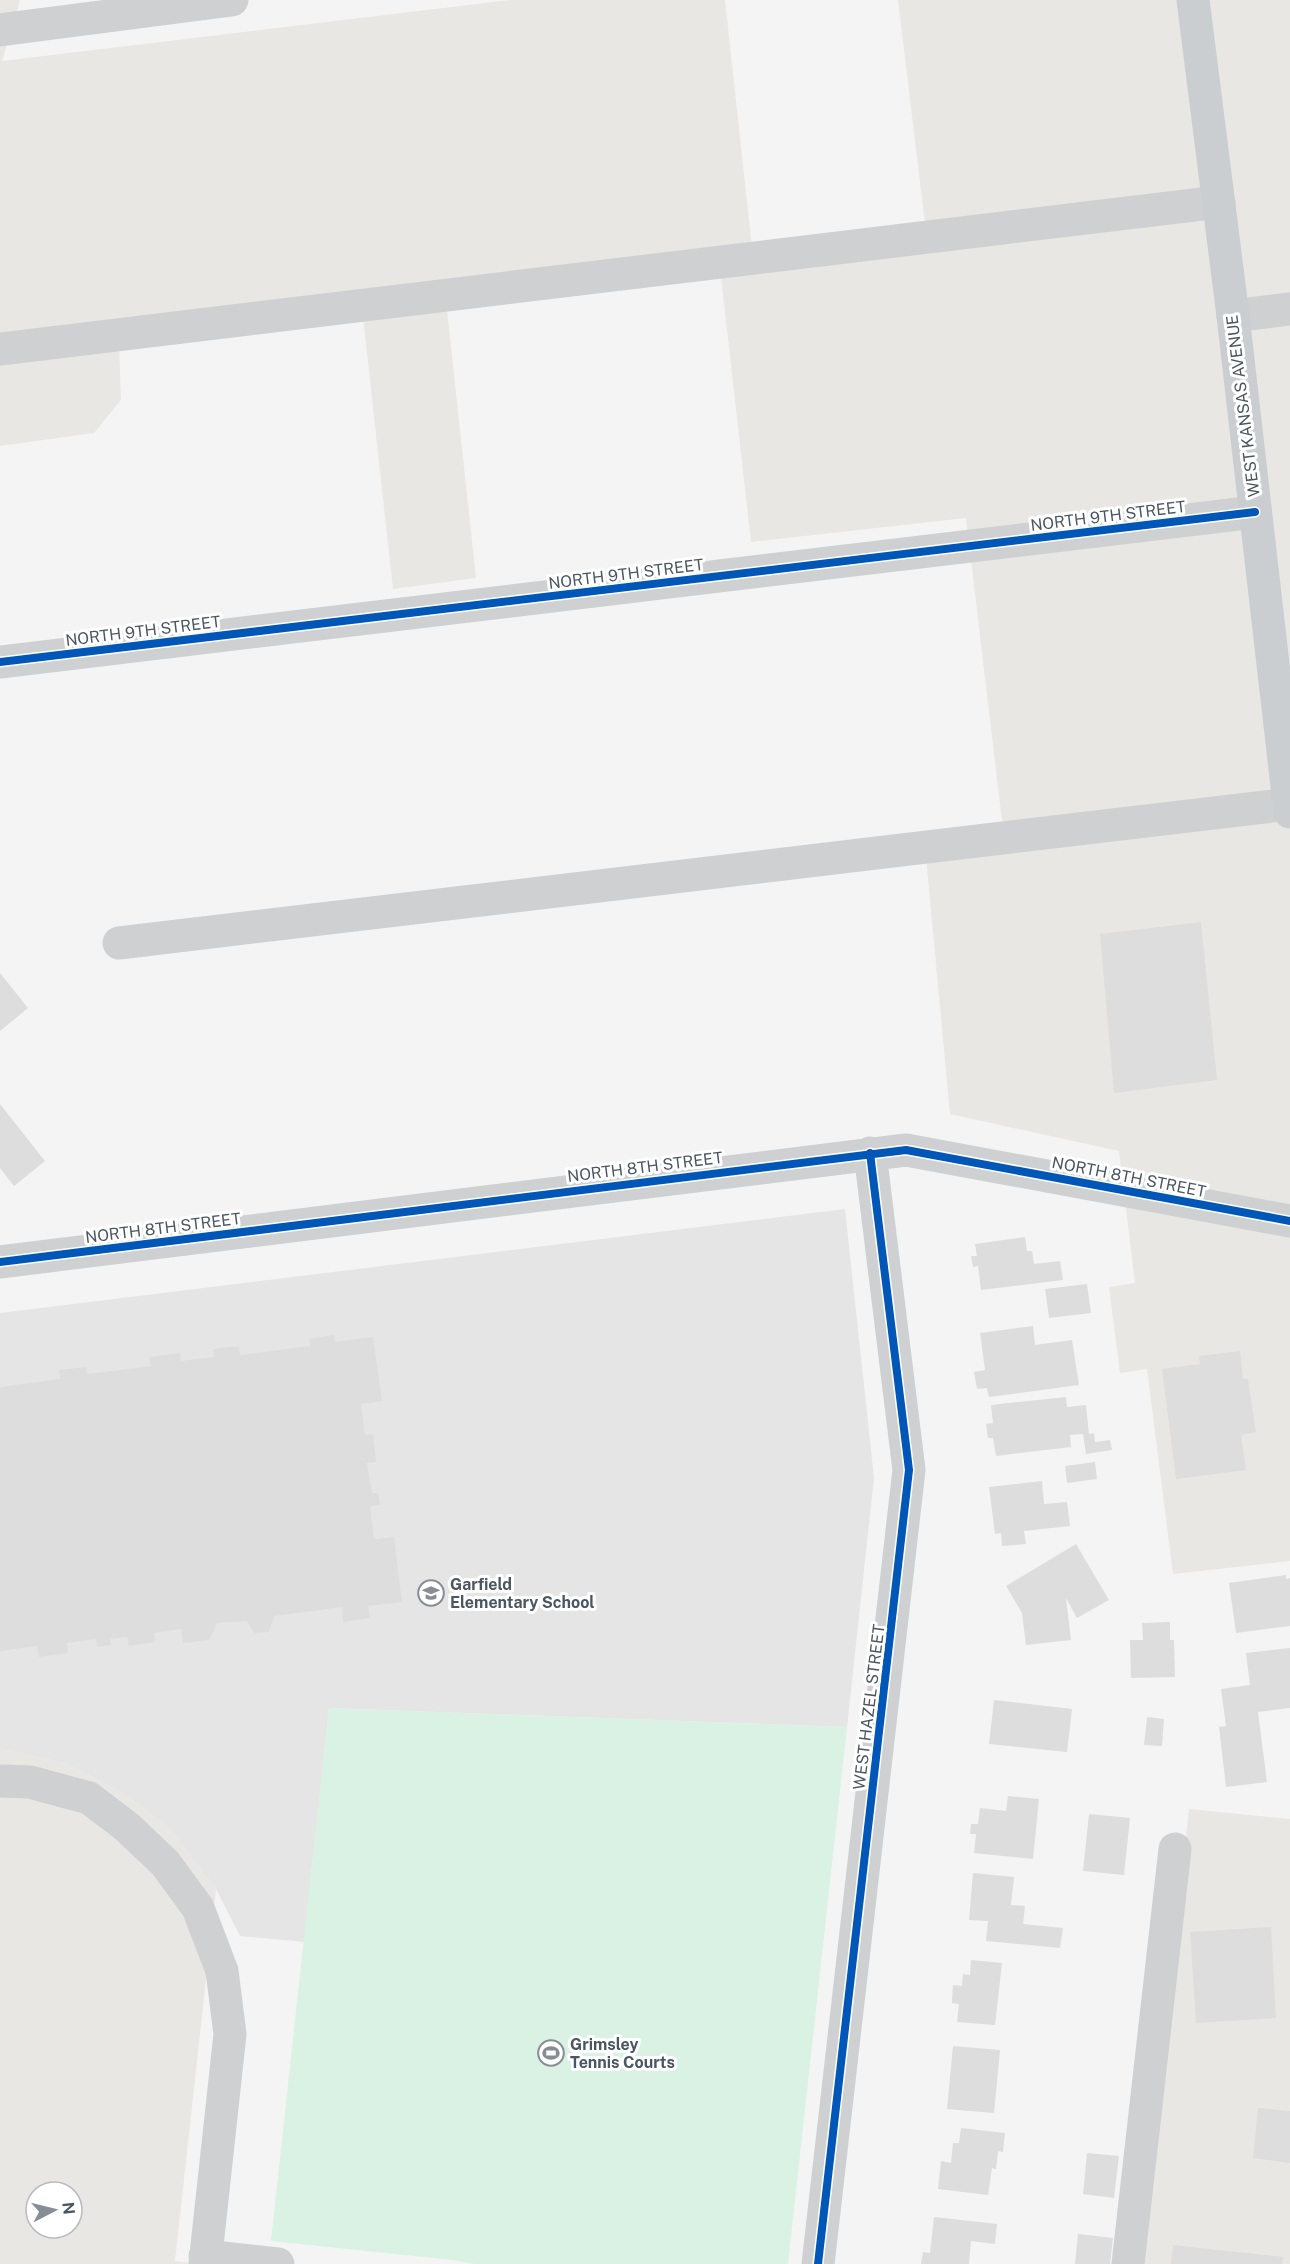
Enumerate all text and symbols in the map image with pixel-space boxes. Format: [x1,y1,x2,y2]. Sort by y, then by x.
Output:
street label: WEST KANSAS AVENUE [1222,314,1264,498]
street label: NORTH 9TH STREET [1029,497,1187,535]
street label: NORTH 9TH STREET [547,555,705,593]
street label: NORTH 9TH STREET [64,612,222,650]
street label: NORTH 8TH STREET [566,1148,724,1186]
street label: NORTH 8TH STREET [1050,1153,1208,1201]
street label: NORTH 8TH STREET [84,1209,242,1247]
place label: Garfield Elementary School [450,1575,595,1612]
school or university icon: Garfield Elementary School [416,1578,446,1608]
street label: WEST HAZEL STREET [849,1623,889,1791]
place label: Grimsley Tennis Courts [570,2035,675,2072]
sports icon: Grimsley Tennis Courts [536,2038,566,2068]
north arrow [24,2180,84,2240]
text: N [58,2201,79,2216]

